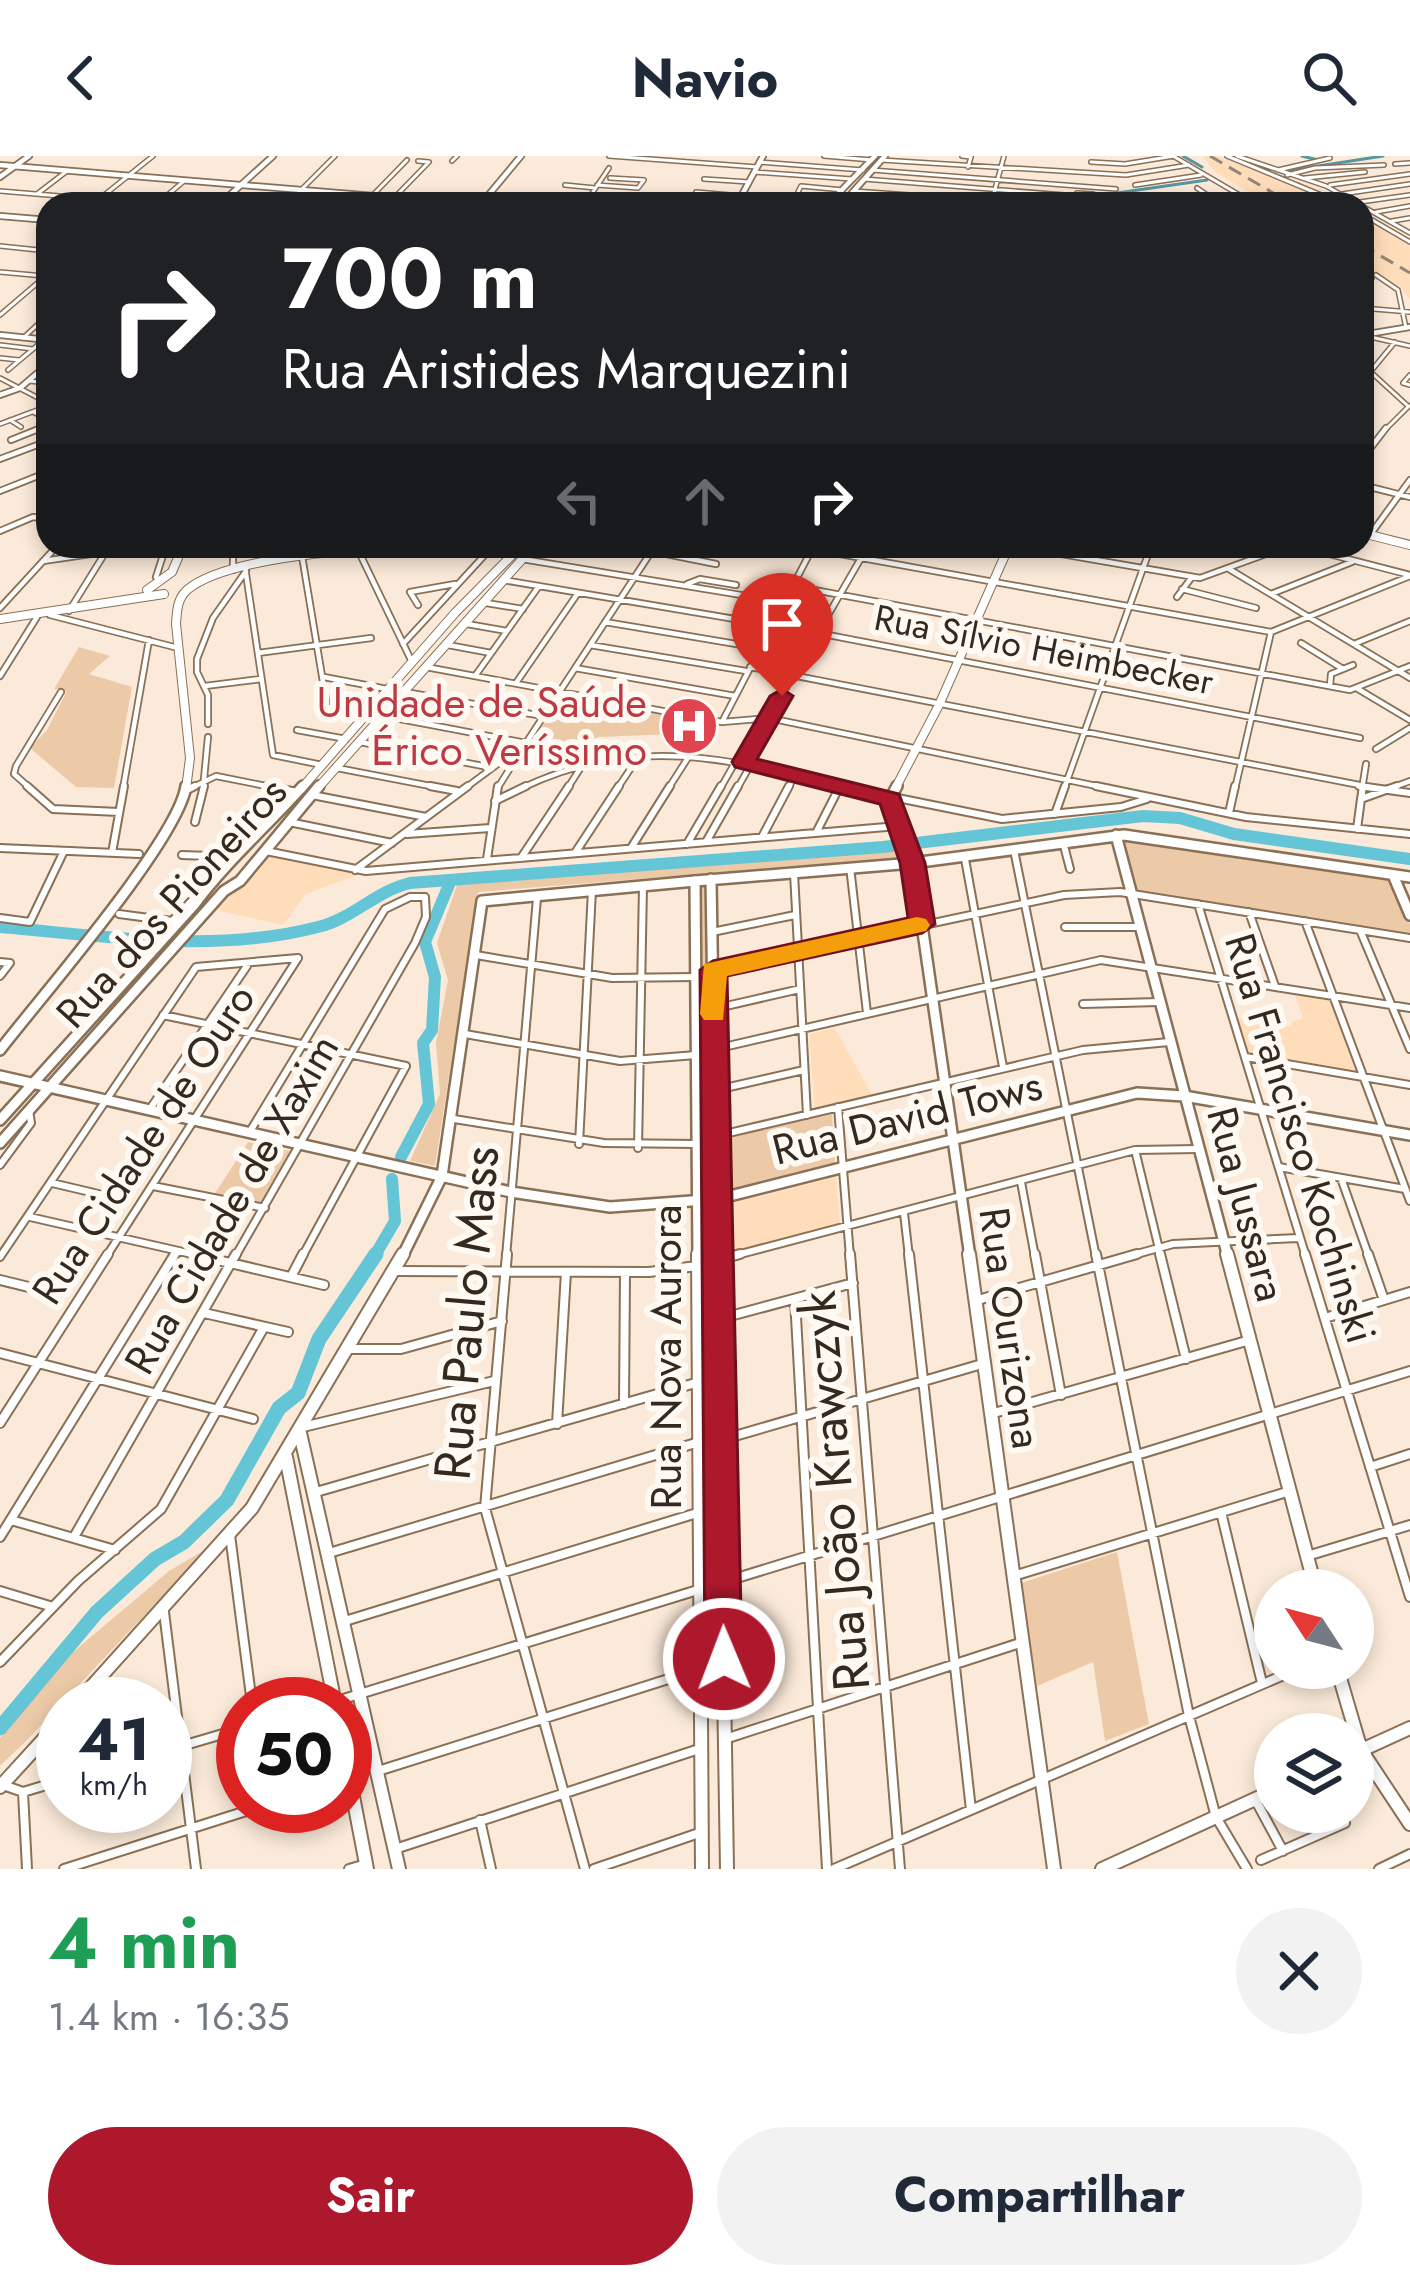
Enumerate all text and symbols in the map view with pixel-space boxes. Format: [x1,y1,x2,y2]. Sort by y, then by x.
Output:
text: Navio [632,39,778,117]
icon: back [48,45,114,111]
icon: search [1296,45,1362,111]
text: 700 m [282,218,538,340]
icon: right [84,240,240,396]
text: Rua Aristides Marquezini [282,330,851,408]
icon: left [546,468,612,534]
icon: ahead [672,468,738,534]
icon: right [798,468,864,534]
pin [731,573,833,696]
icon: arrive [749,591,815,657]
street label: Rua Sílvio Heimbecker [870,591,1219,708]
place label: Unidade de Saúde Érico Veríssimo [316,672,647,781]
hospital icon: Unidade de Saúde Érico Veríssimo [658,695,720,757]
street label: Rua dos Pioneiros [42,763,301,1042]
street label: Rua Francisco Kochinski [1209,926,1392,1351]
street label: Rua Cidade de Ouro [17,972,270,1316]
street label: Rua Cidade de Xaxim [109,1023,354,1386]
street label: Rua David Tows [766,1055,1048,1180]
street label: Rua Jussara [1191,1100,1302,1308]
street label: Rua Paulo Mass [415,1143,517,1483]
street label: Rua Ourizona [963,1204,1058,1453]
street label: Rua Nova Aurora [636,1205,697,1509]
street label: Rua João Krawczyk [780,1287,888,1694]
north arrow [1254,1569,1374,1689]
map controls [1254,1569,1374,1833]
position arrow [661,1596,787,1722]
speed limit sign: 50 [216,1677,372,1833]
text: 41 [78,1696,150,1783]
button: layers [1254,1713,1374,1833]
text: km/h [80,1763,148,1806]
text: 4 min [48,1891,240,1995]
button: close [1236,1908,1362,2034]
text: 1.4 km · 16:35 [48,1988,289,2045]
button: Sair [48,2127,693,2265]
button: Compartilhar [717,2127,1362,2265]

